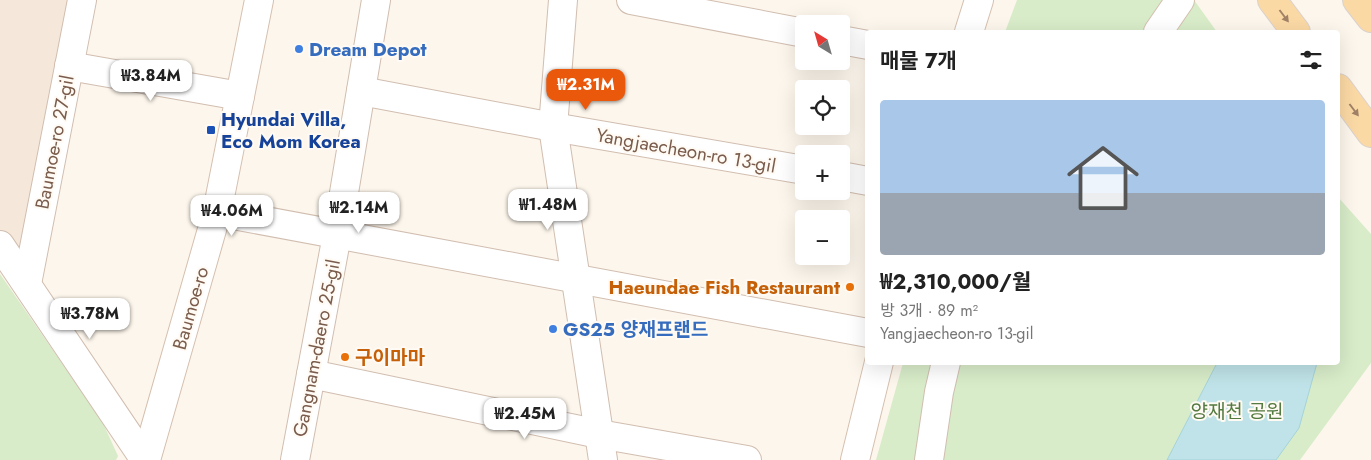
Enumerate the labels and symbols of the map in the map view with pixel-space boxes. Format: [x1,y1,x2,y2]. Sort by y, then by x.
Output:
one-way arrow [1279,9,1289,23]
north arrow [795,15,850,70]
place label: Dream Depot [309,36,427,63]
marker: Dream Depot [293,43,305,55]
pin: ₩3.84M [110,59,192,102]
pin: ₩2.31M [545,68,627,111]
street label: Baumoe-ro 27-gil [28,73,81,211]
one-way arrow [1349,103,1359,117]
place label: Hyundai Villa, Eco Mom Korea [221,106,361,155]
street label: Yangjaecheon-ro 13-gil [594,121,778,180]
marker: Hyundai Villa, Eco Mom Korea [205,124,217,136]
pin: ₩1.48M [507,188,589,231]
pin: ₩2.14M [318,192,400,234]
pin: ₩4.06M [191,194,273,237]
street label: Gangnam-daero 25-gil [286,257,347,439]
street label: Baumoe-ro [166,263,215,353]
place label: Haeundae Fish Restaurant [609,274,840,301]
marker: Haeundae Fish Restaurant [844,281,856,293]
pin: ₩3.78M [49,298,131,340]
place label: GS25 양재프랜드 [563,316,708,343]
marker: GS25 양재프랜드 [547,323,559,335]
place label: 구이마마 [355,344,425,371]
marker: 구이마마 [339,351,351,363]
pin: ₩2.45M [484,398,566,440]
park label: 양재천 공원 [1190,398,1284,425]

